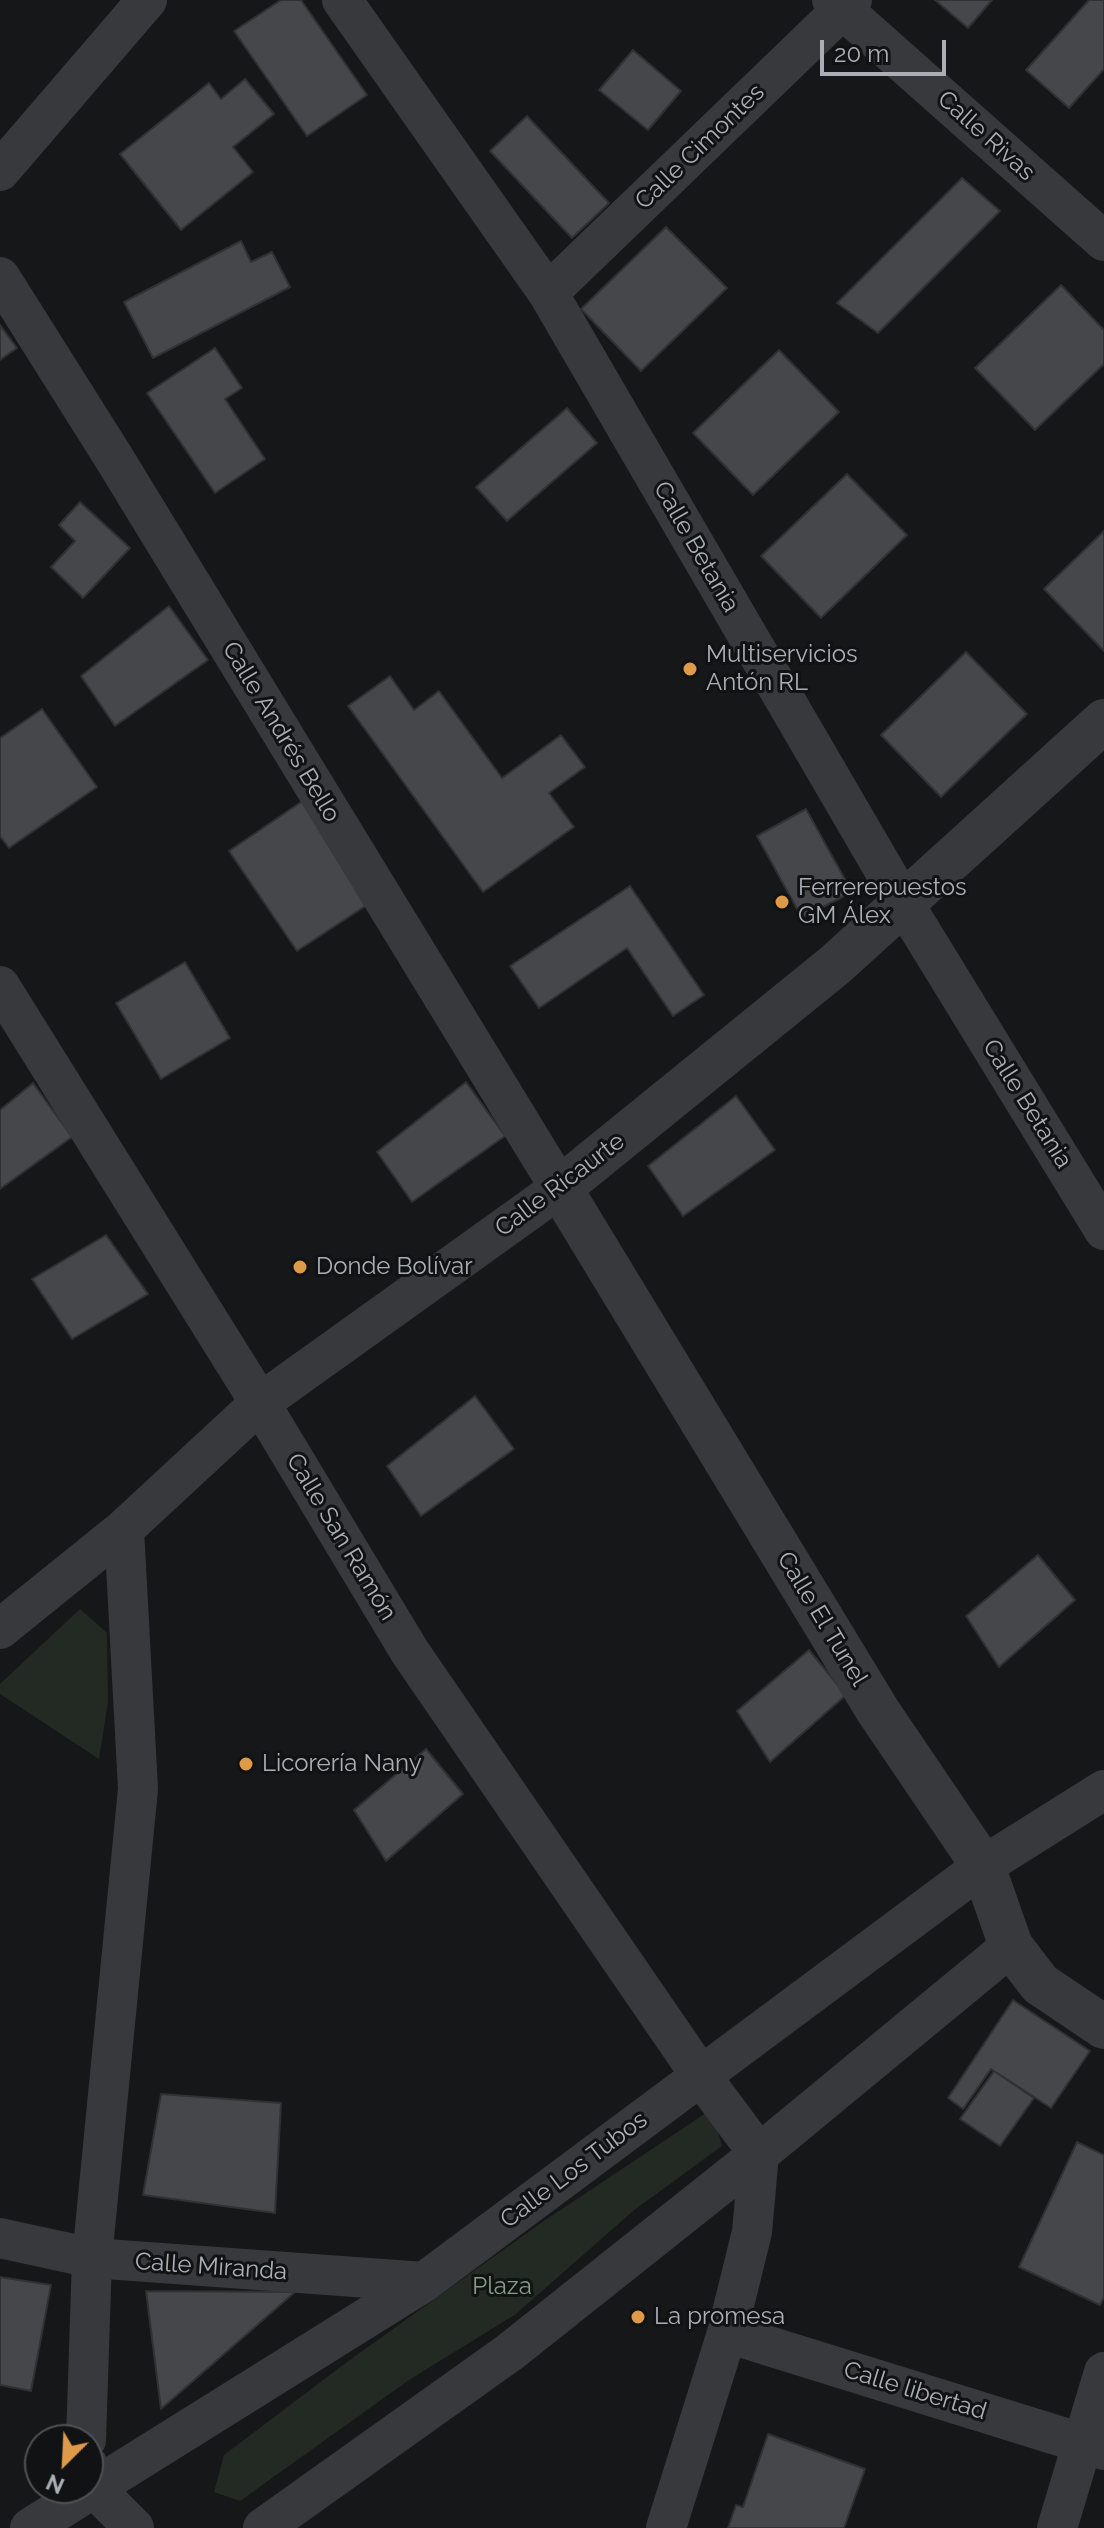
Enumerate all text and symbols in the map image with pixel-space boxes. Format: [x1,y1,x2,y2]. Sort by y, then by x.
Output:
scale bar [824,24,950,74]
text: 20 m [834,39,889,68]
street label: Calle Cimontes [629,78,771,216]
street label: Calle Rivas [931,85,1041,187]
street label: Calle Betania [647,476,745,618]
street label: Calle Andrés Bello [216,637,346,827]
place label: Multiservicios Antón RL [706,641,858,697]
marker: Multiservicios Antón RL [681,660,699,678]
place label: Ferrerepuestos GM Álex [798,874,967,930]
marker: Ferrerepuestos GM Álex [773,893,791,911]
street label: Calle Betania [976,1034,1078,1174]
street label: Calle Ricaurte [490,1127,630,1243]
place label: Donde Bolívar [316,1253,473,1281]
marker: Donde Bolívar [291,1258,309,1276]
street label: Calle San Ramón [280,1448,402,1626]
street label: Calle El Tunel [771,1547,873,1691]
place label: Licorería Nany [262,1750,422,1778]
marker: Licorería Nany [237,1755,255,1773]
street label: Calle Los Tubos [495,2106,653,2234]
street label: Calle Miranda [134,2247,288,2287]
park label: Plaza [472,2273,532,2301]
place label: La promesa [654,2303,785,2331]
marker: La promesa [629,2308,647,2326]
street label: Calle libertad [840,2356,990,2426]
north arrow [24,2424,104,2504]
text: N [42,2469,68,2499]

